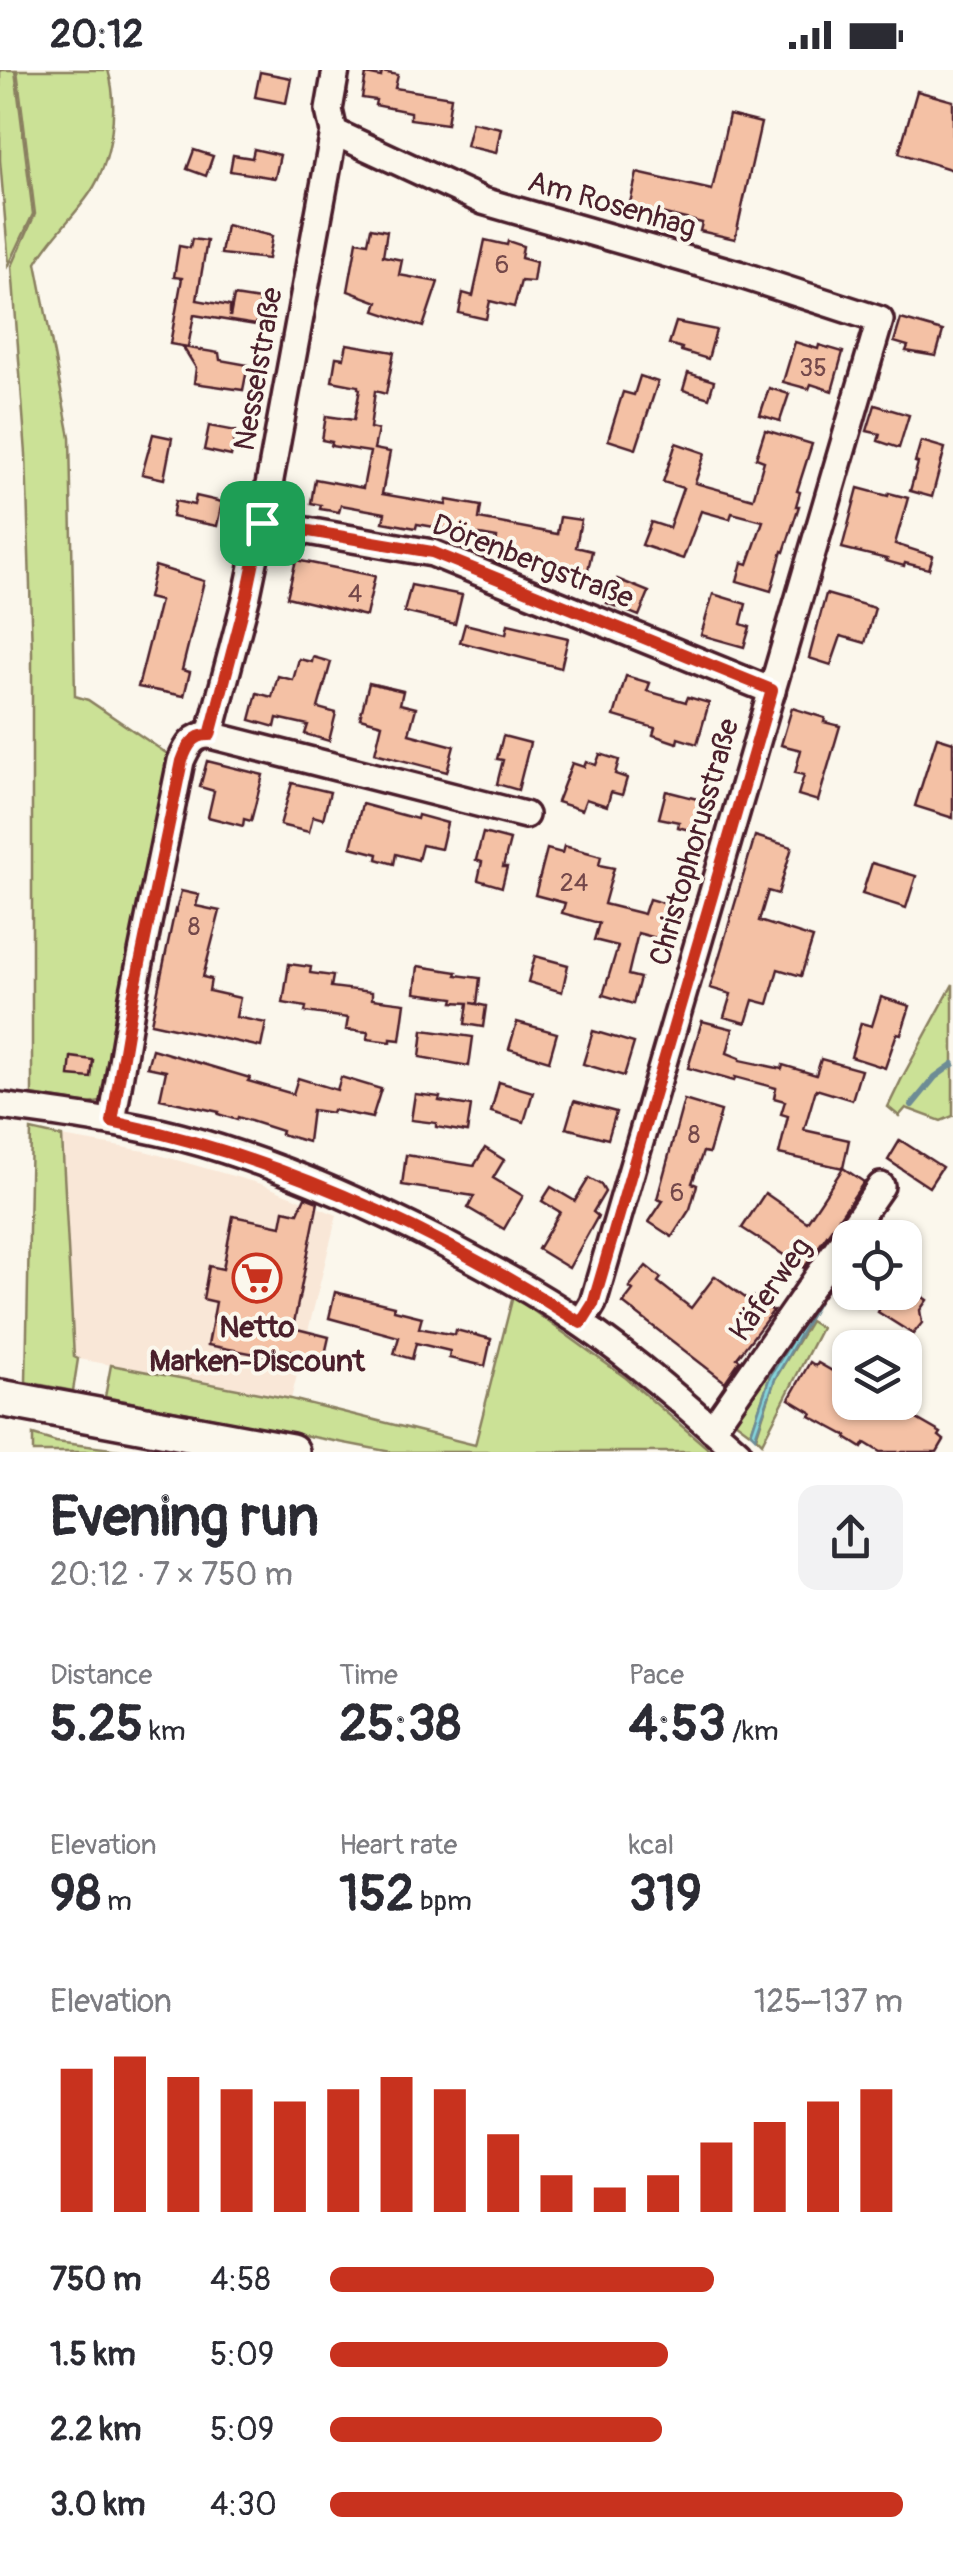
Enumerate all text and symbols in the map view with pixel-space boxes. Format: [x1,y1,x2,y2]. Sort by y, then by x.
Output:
text: 20:12 [50,11,143,59]
street label: Am Rosenhag [524,163,700,246]
house number: 6 [495,250,509,281]
street label: Nesselstraße [226,284,291,454]
house number: 35 [799,353,827,384]
pin [220,481,305,566]
icon: arrive [235,496,290,551]
street label: Dörenbergstraße [427,506,639,617]
house number: 4 [348,579,362,610]
street label: Christophorusstraße [641,714,748,970]
house number: 24 [560,868,588,899]
house number: 8 [188,912,200,943]
house number: 8 [688,1120,700,1151]
house number: 6 [670,1178,684,1209]
map controls [832,1220,922,1420]
button: locate [832,1220,922,1310]
street label: Käferweg [721,1230,820,1348]
supermarket icon: Netto Marken-Discount [231,1252,283,1304]
place label: Netto Marken-Discount [149,1309,366,1380]
button: layers [832,1330,922,1420]
text: Evening run [50,1483,319,1552]
button: share [798,1485,903,1590]
text: 20:12 · 7 × 750 m [50,1555,293,1595]
text: Distance [50,1658,152,1693]
text: Time [339,1658,398,1693]
text: Pace [629,1658,684,1693]
text: 5.25 [50,1693,143,1756]
text: 25:38 [339,1693,461,1756]
text: 4:53 [629,1693,726,1756]
text: km [143,1714,186,1749]
text: /km [726,1714,779,1749]
text: Elevation [50,1828,157,1863]
text: Heart rate [339,1828,457,1863]
text: kcal [629,1828,674,1863]
text: 98 [50,1863,101,1926]
text: 152 [339,1863,414,1926]
text: 319 [629,1863,702,1926]
text: m [101,1884,132,1919]
text: bpm [414,1884,472,1919]
text: Elevation [50,1982,172,2022]
text: 125–137 m [754,1982,903,2022]
text: 750 m [50,2260,142,2300]
text: 4:58 [210,2260,271,2300]
text: 1.5 km [50,2335,136,2375]
text: 5:09 [210,2335,274,2375]
text: 2.2 km [50,2410,142,2450]
text: 5:09 [210,2410,274,2450]
text: 3.0 km [50,2485,145,2525]
text: 4:30 [210,2485,277,2525]

